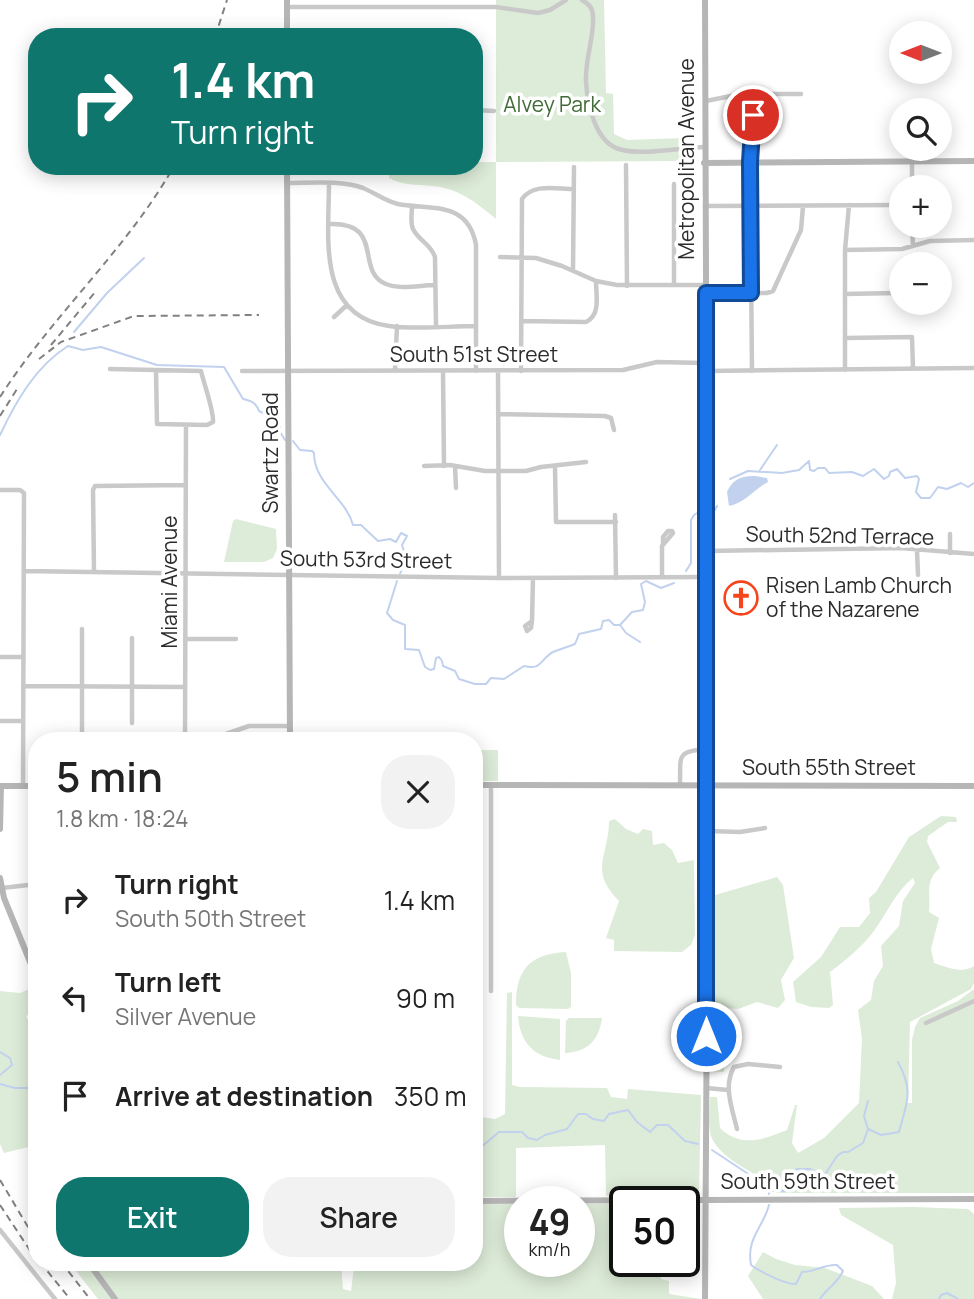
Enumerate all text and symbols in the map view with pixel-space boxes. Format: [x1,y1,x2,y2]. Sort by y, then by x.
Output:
north arrow [889,21,952,84]
map controls [889,21,952,315]
text: 1.4 km [171,46,315,113]
icon: right [56,56,147,147]
street label: Metropolitan Avenue [672,58,700,260]
pin [723,85,783,145]
park label: Alvey Park [503,90,601,118]
icon: arrive [734,96,772,134]
button: search [889,98,952,161]
text: Turn right [171,110,314,154]
button: + [889,175,952,238]
button: − [889,252,952,315]
street label: South 51st Street [390,340,558,368]
street label: Swartz Road [256,392,284,514]
street label: Miami Avenue [155,515,183,649]
street label: South 52nd Terrace [745,519,935,551]
street label: South 53rd Street [280,543,452,575]
place label: Risen Lamb Church of the Nazarene [766,571,952,623]
church icon: Risen Lamb Church of the Nazarene [722,579,760,617]
text: 5 min [56,747,163,805]
street label: South 55th Street [742,753,916,781]
button: close [381,755,455,829]
text: 1.8 km · 18:24 [56,802,189,834]
text: Turn right [115,866,239,902]
icon: right [56,881,94,919]
text: 1.4 km [384,882,455,918]
text: South 50th Street [115,902,306,934]
text: Turn left [115,964,222,1000]
icon: left [56,979,94,1017]
text: 90 m [396,980,455,1016]
position arrow [669,999,743,1073]
text: Silver Avenue [115,1000,256,1032]
icon: arrive [56,1077,94,1115]
text: Arrive at destination [115,1078,373,1114]
text: 350 m [394,1078,467,1114]
street label: South 59th Street [721,1167,895,1195]
button: Exit [56,1177,249,1257]
button: Share [263,1177,455,1257]
speed limit sign: 50 [609,1186,700,1277]
text: 49 [528,1198,571,1246]
text: km/h [529,1237,570,1261]

